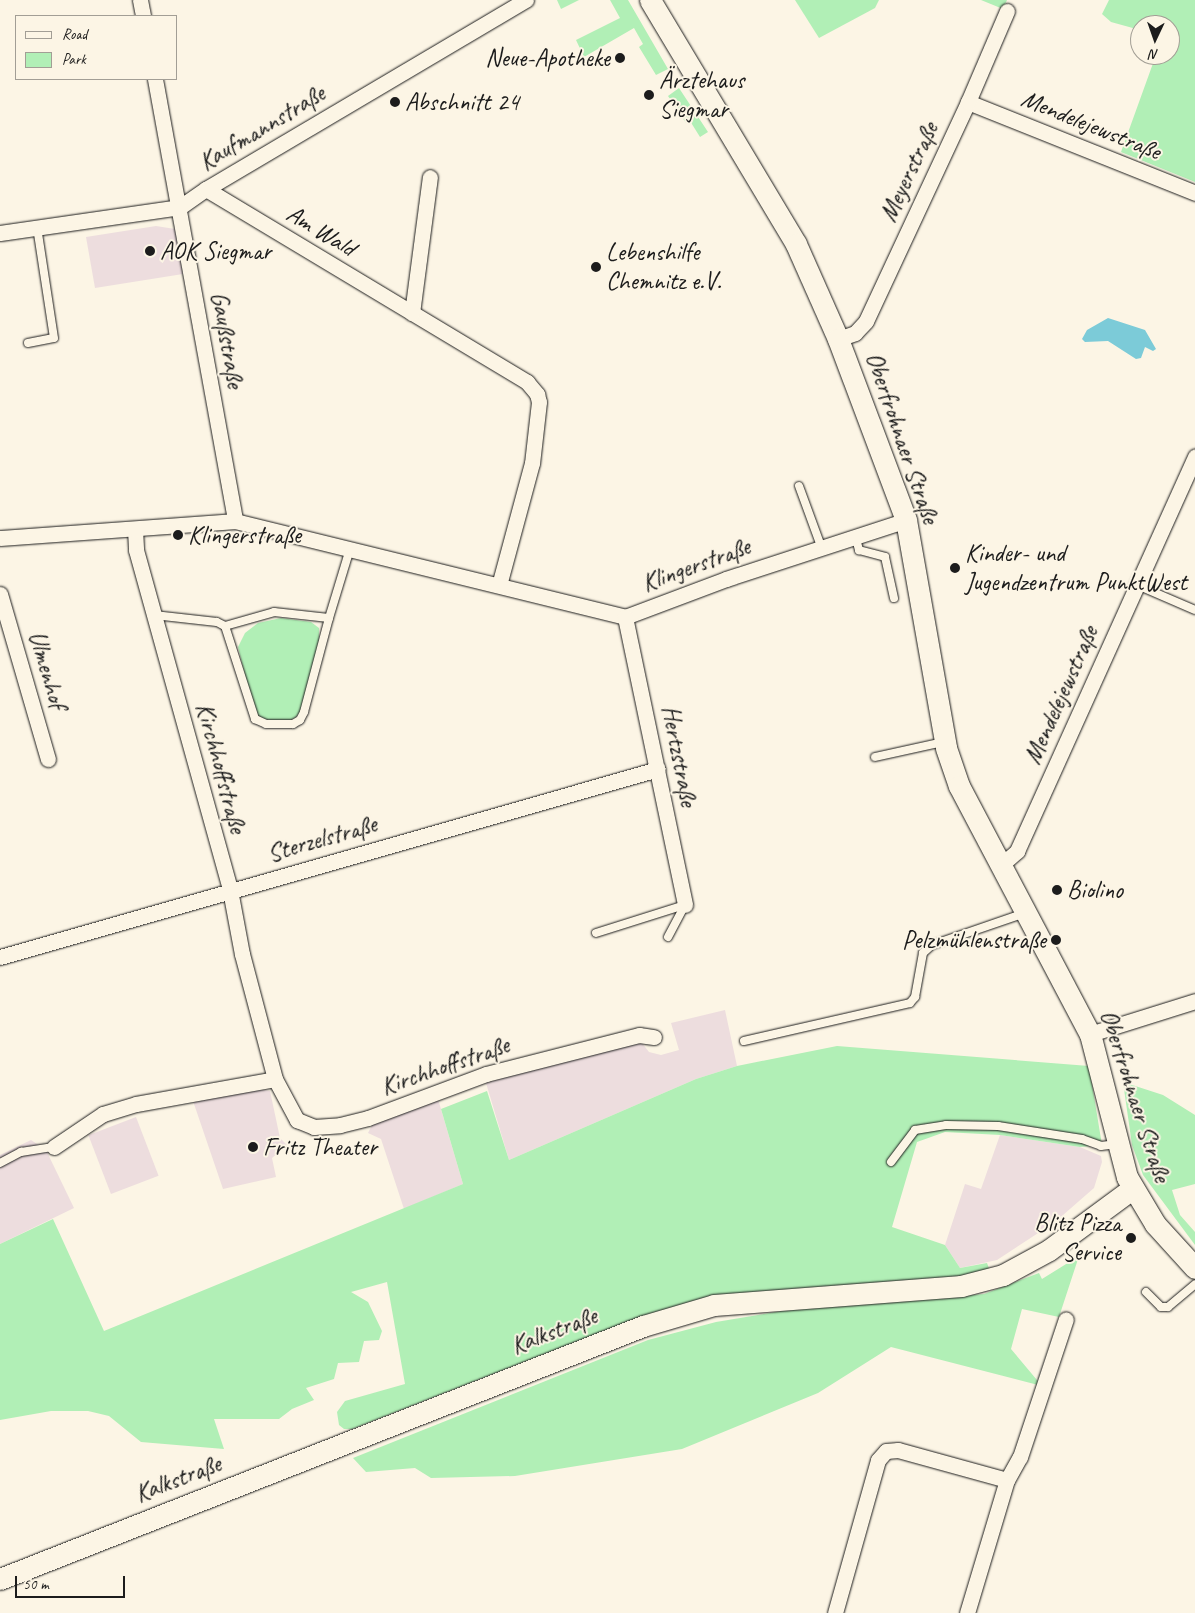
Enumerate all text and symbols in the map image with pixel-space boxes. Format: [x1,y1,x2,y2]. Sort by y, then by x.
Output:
legend [15,15,178,80]
north arrow [1130,15,1180,65]
text: Road [62,25,87,44]
place label: Neue-Apotheke [485,43,610,73]
text: N [1149,46,1159,63]
text: Park [62,50,86,69]
marker: Neue-Apotheke [614,52,626,64]
place label: Ärztehaus Siegmar [659,66,744,125]
street label: Kaufmannstraße [194,79,330,177]
street label: Mendelejewstraße [1017,83,1165,167]
place label: Abschnitt 24 [405,87,519,117]
marker: Ärztehaus Siegmar [643,89,655,101]
marker: Abschnitt 24 [389,96,401,108]
street label: Meyerstraße [873,118,945,226]
street label: Am Wald [281,199,361,263]
place label: AOK Siegmar [160,236,272,266]
place label: Lebenshilfe Chemnitz e.V. [606,238,721,297]
marker: AOK Siegmar [144,245,156,257]
marker: Lebenshilfe Chemnitz e.V. [590,261,602,273]
street label: Gaußstraße [204,290,250,390]
street label: Oberfrohnaer Straße [858,348,946,528]
place label: Klingerstraße [188,520,301,550]
marker: Klingerstraße [172,529,184,541]
street label: Klingerstraße [638,532,754,598]
place label: Kinder- und Jugendzentrum PunktWest [965,539,1186,598]
marker: Kinder- und Jugendzentrum PunktWest [949,562,961,574]
street label: Mendelejewstraße [1017,621,1105,769]
street label: Ulmenhof [22,628,72,712]
street label: Kirchhoffstraße [189,700,253,836]
street label: Hertzstraße [655,703,703,809]
street label: Sterzelstraße [264,809,380,869]
place label: Biolino [1067,875,1123,905]
marker: Biolino [1051,884,1063,896]
place label: Pelzmühlenstraße [902,925,1046,955]
marker: Pelzmühlenstraße [1050,934,1062,946]
street label: Oberfrohnaer Straße [1093,1006,1177,1186]
street label: Kirchhoffstraße [377,1030,513,1102]
place label: Fritz Theater [263,1132,377,1162]
marker: Fritz Theater [247,1141,259,1153]
place label: Blitz Pizza Service [1034,1209,1121,1268]
marker: Blitz Pizza Service [1125,1232,1137,1244]
street label: Kalkstraße [507,1301,601,1361]
street label: Kalkstraße [131,1449,225,1509]
scale bar [18,1566,128,1598]
text: 50 m [23,1575,49,1594]

